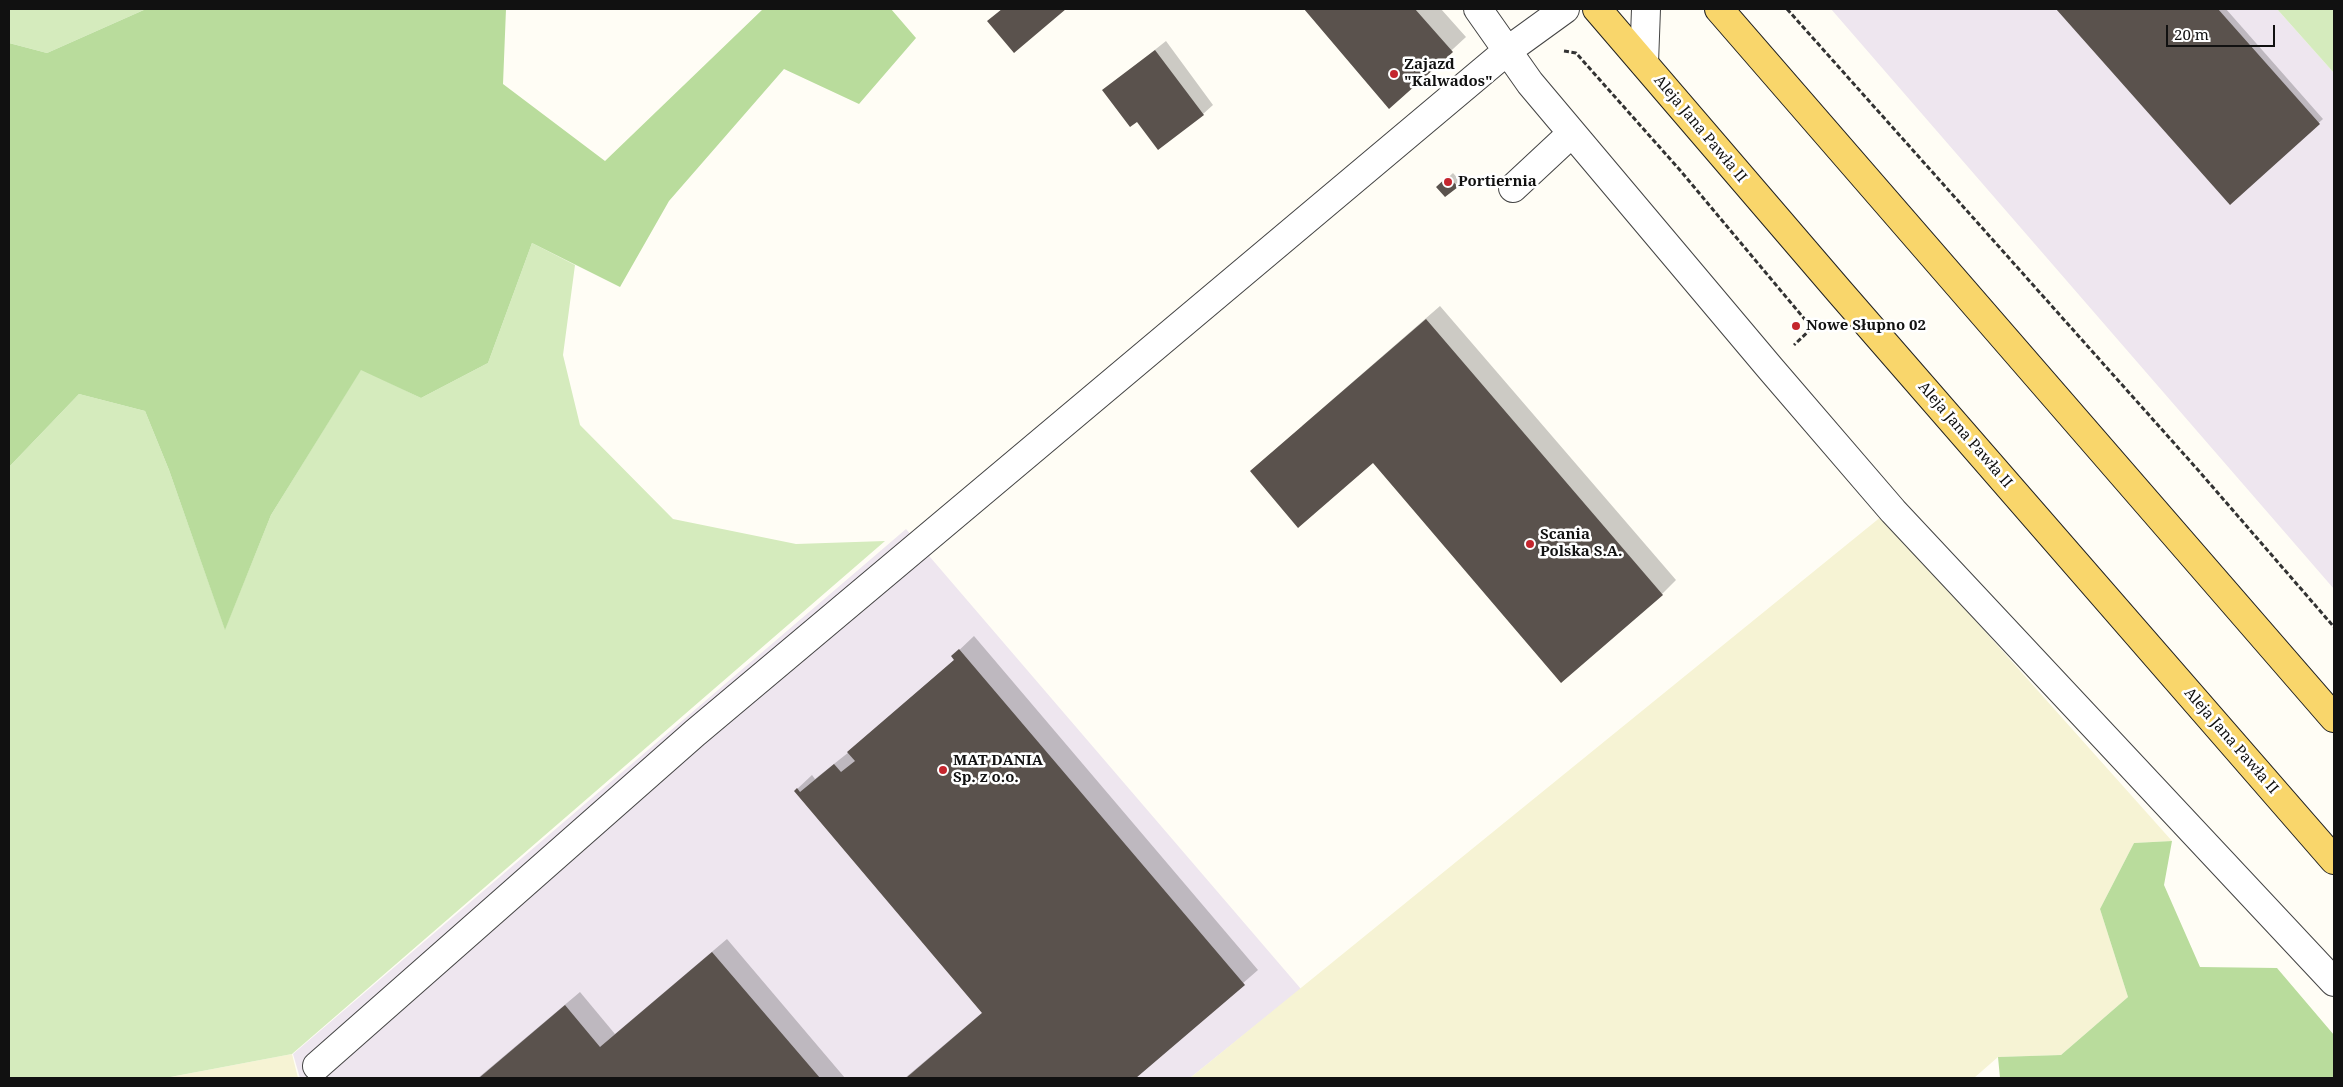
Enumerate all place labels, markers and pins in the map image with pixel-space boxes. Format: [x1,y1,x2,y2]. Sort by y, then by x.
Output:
place label: Zajazd "Kalwados" [1404,56,1493,91]
marker: Zajazd "Kalwados" [1388,68,1400,80]
place label: Portiernia [1458,173,1537,191]
marker: Portiernia [1442,176,1454,188]
place label: Nowe Słupno 02 [1806,317,1926,335]
marker: Nowe Słupno 02 [1790,320,1802,332]
place label: Scania Polska S.A. [1540,526,1623,561]
marker: Scania Polska S.A. [1524,538,1536,550]
place label: MAT DANIA Sp. z o.o. [953,752,1043,787]
marker: MAT DANIA Sp. z o.o. [937,764,949,776]

